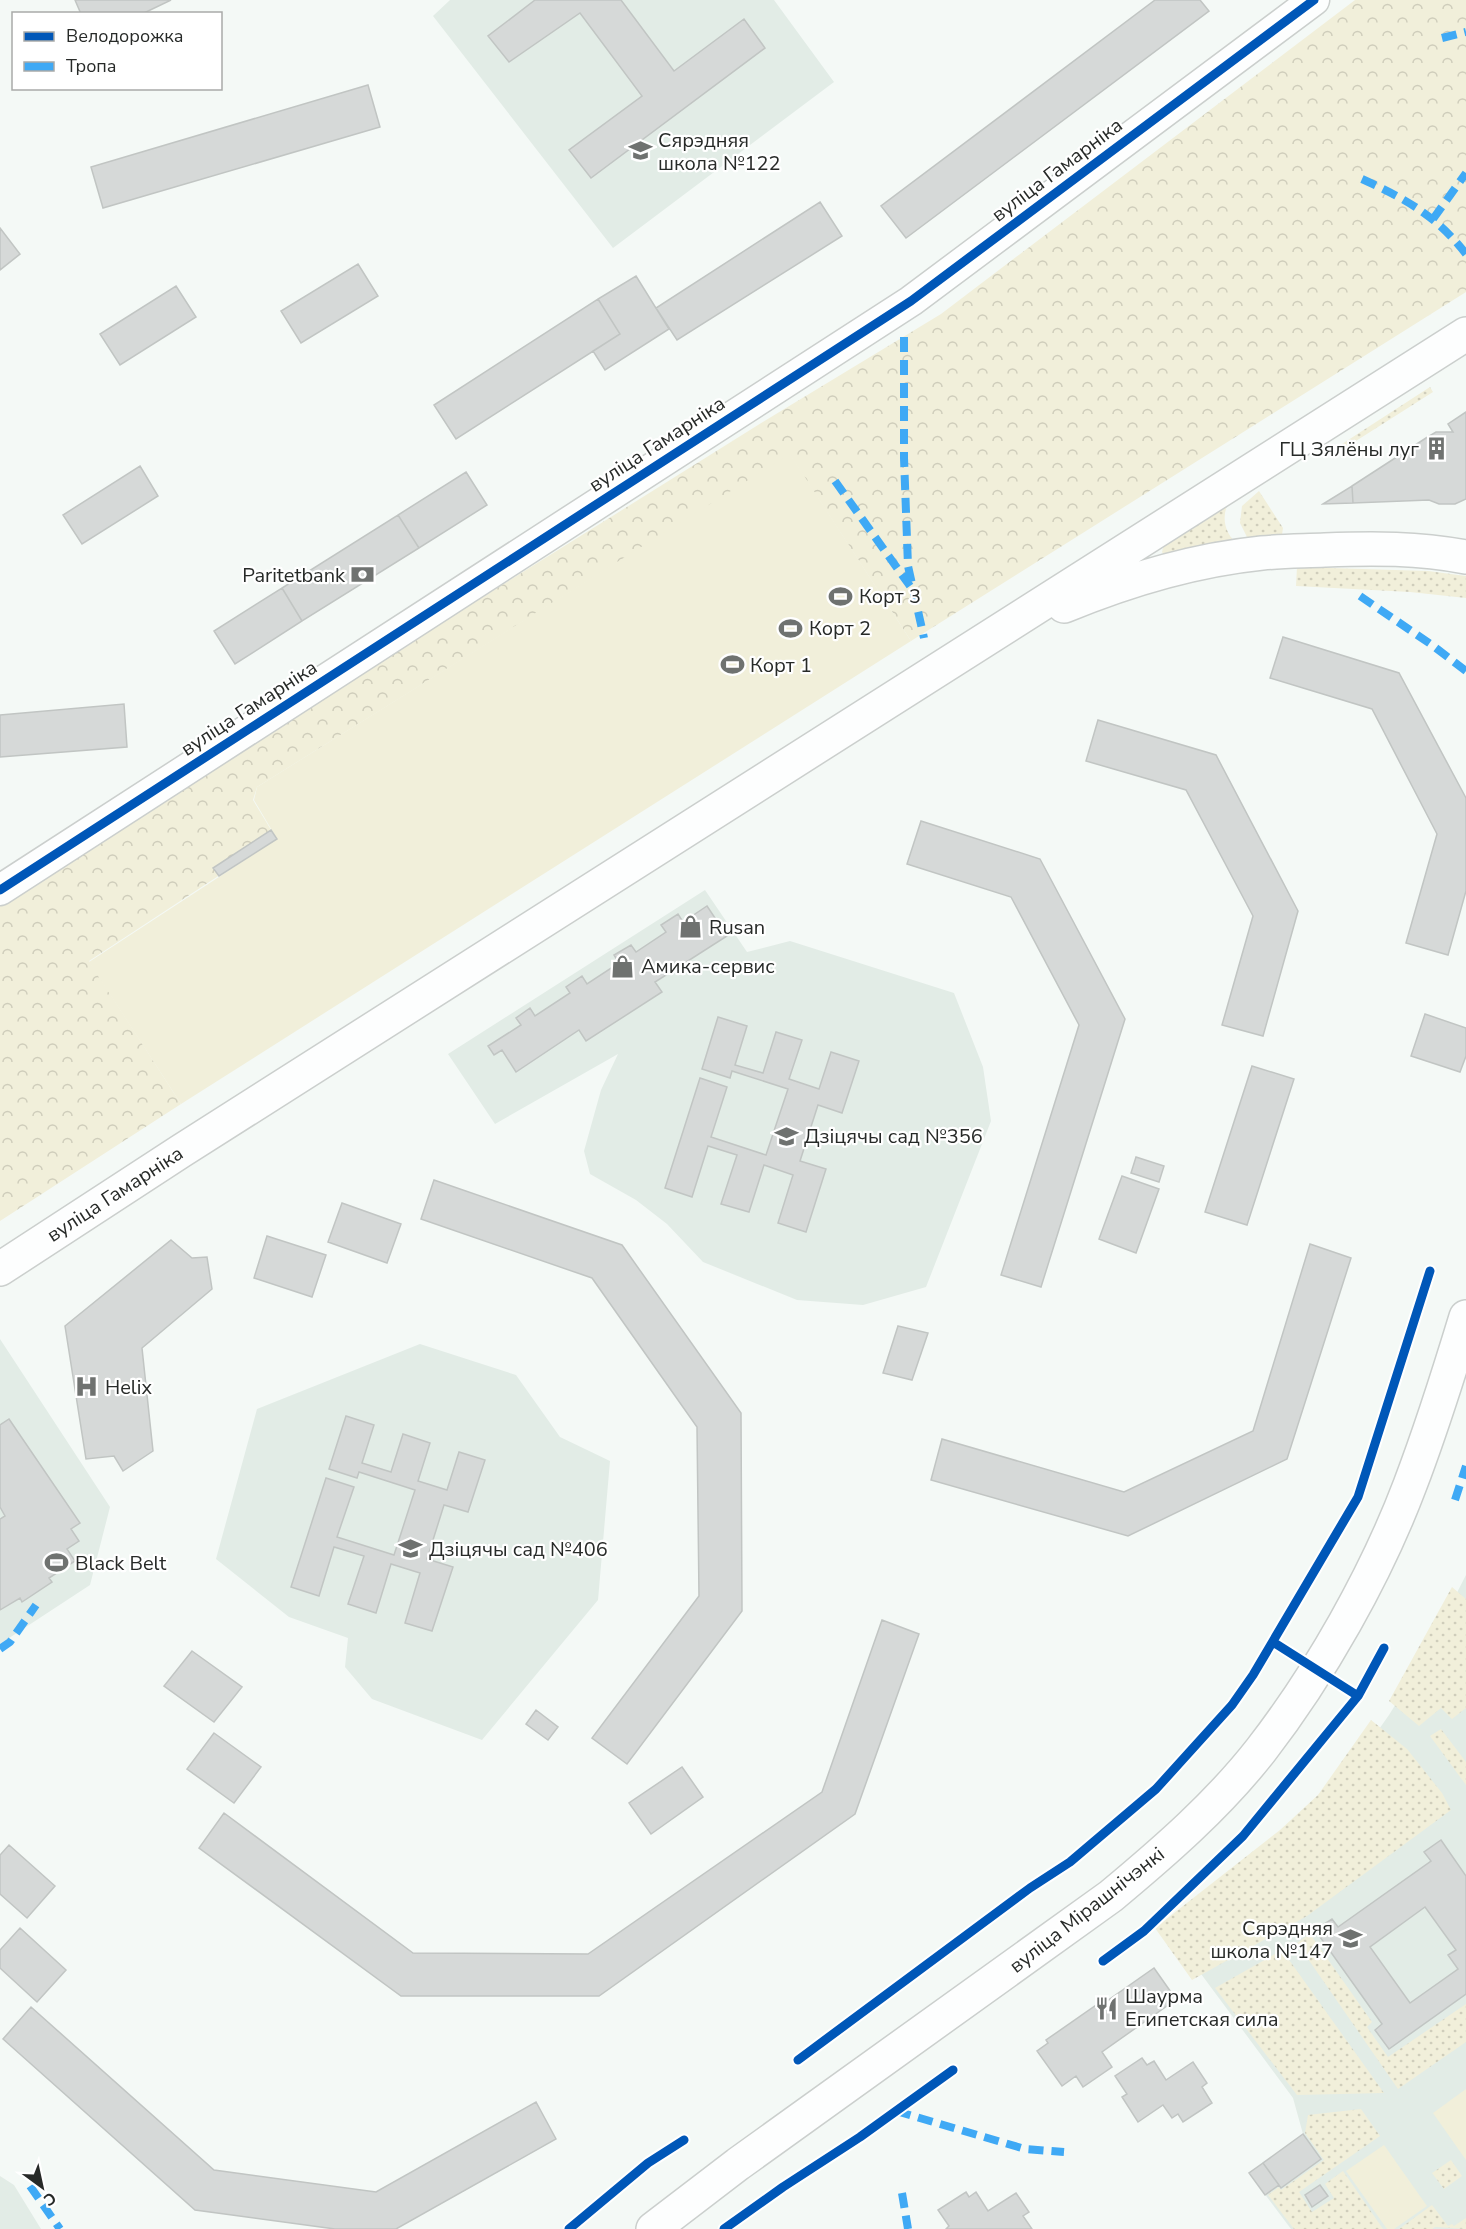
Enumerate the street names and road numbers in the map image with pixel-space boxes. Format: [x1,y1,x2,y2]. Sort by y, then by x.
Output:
street label: вуліца Гамарніка [986,112,1128,228]
street label: вуліца Гамарніка [584,390,730,498]
street label: вуліца Гамарніка [176,654,322,762]
street label: вуліца Гамарніка [42,1140,188,1248]
street label: вуліца Мірашнічэнкі [1004,1841,1170,1979]

